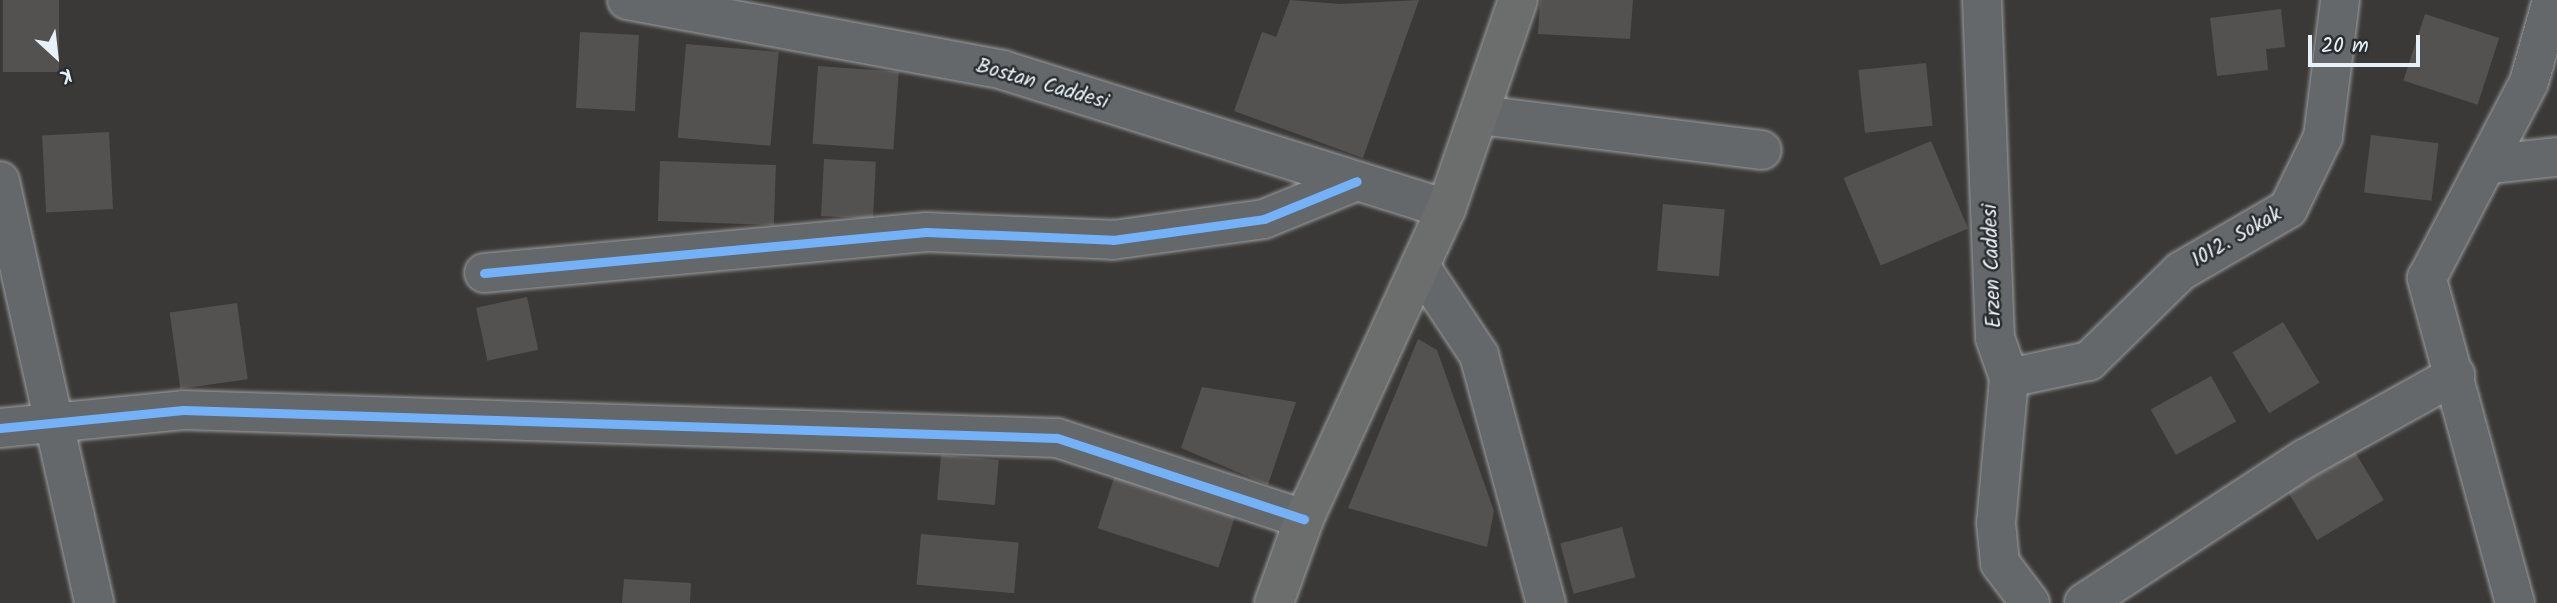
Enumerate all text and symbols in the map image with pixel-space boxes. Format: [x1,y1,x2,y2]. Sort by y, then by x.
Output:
north arrow [21,21,91,91]
scale bar [2312,21,2424,65]
text: 20 m [2321,30,2369,63]
street label: Bostan Caddesi [973,54,1111,116]
text: K [54,59,77,91]
street label: 1012. Sokak [2188,202,2286,274]
street label: Erzen Caddesi [1978,203,2008,329]

